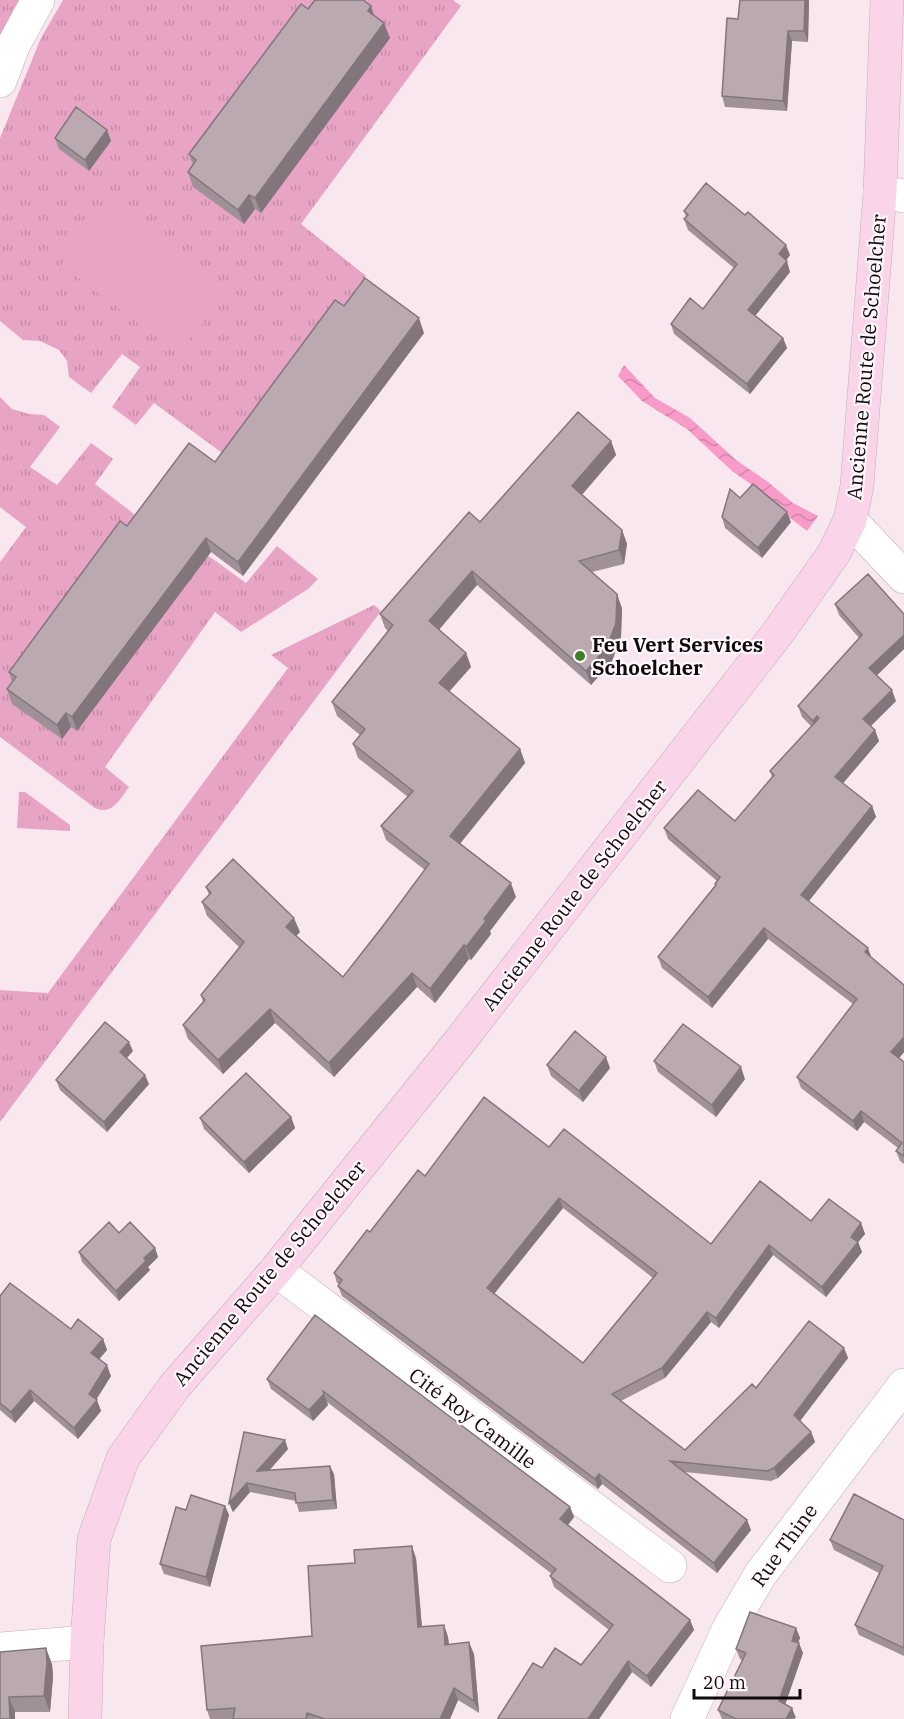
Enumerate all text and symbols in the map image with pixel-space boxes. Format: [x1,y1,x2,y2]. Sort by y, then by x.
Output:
street label: Ancienne Route de Schoelcher [840,213,892,501]
place label: Feu Vert Services Schoelcher [592,631,763,681]
marker: Feu Vert Services Schoelcher [573,649,587,663]
street label: Ancienne Route de Schoelcher [475,774,673,1016]
street label: Ancienne Route de Schoelcher [167,1154,372,1391]
street label: Cité Roy Camille [404,1361,542,1475]
street label: Rue Thine [745,1498,823,1592]
scale bar [694,1662,800,1700]
text: 20 m [703,1671,746,1694]

